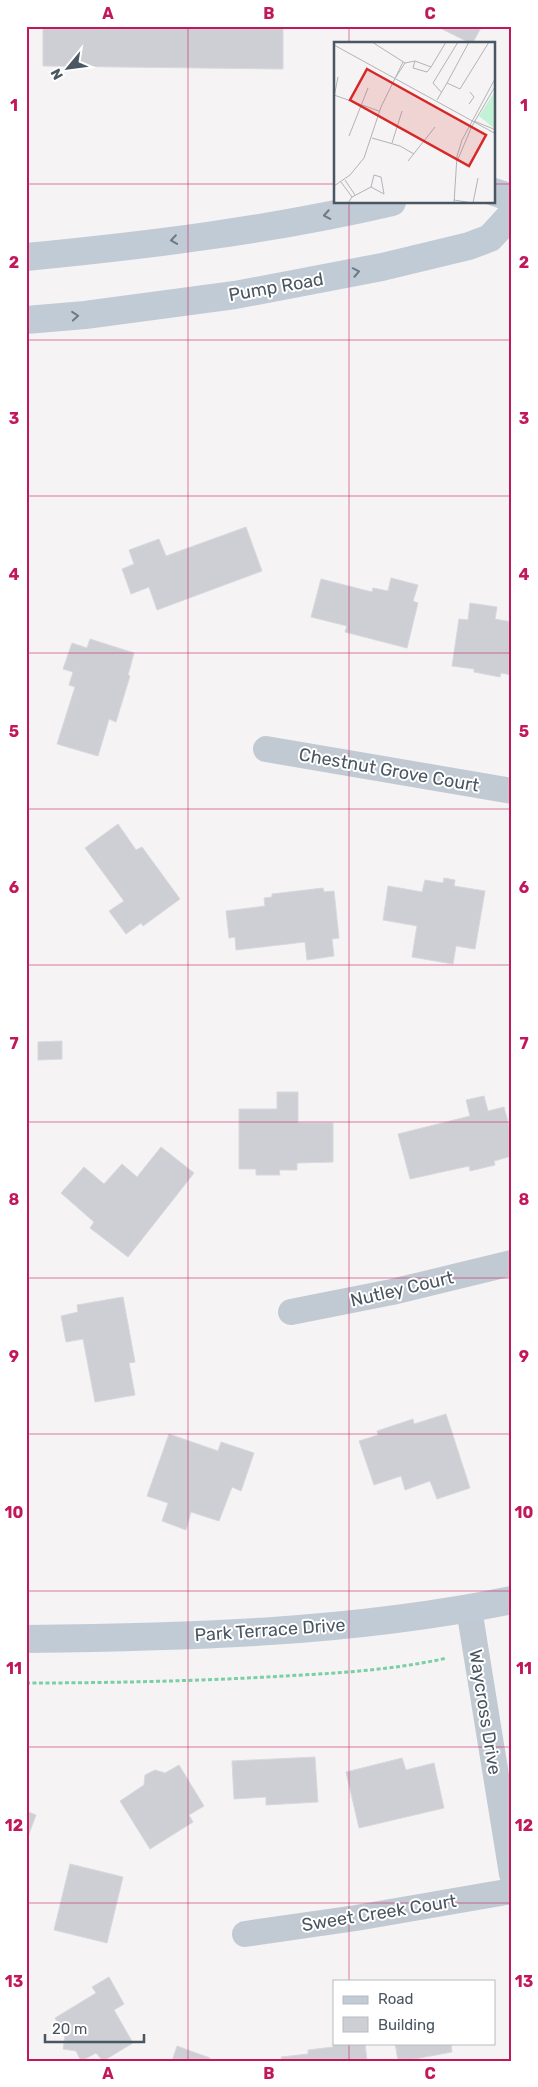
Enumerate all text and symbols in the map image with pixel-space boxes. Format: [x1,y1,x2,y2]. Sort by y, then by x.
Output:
text: A [102,4,114,23]
text: B [263,4,275,23]
text: C [424,4,436,23]
north arrow [42,42,92,92]
inset map [334,42,496,204]
text: N [47,66,67,83]
text: 1 [10,96,18,115]
text: 1 [520,96,528,115]
one-way arrow [323,210,332,220]
one-way arrow [170,234,178,245]
text: 2 [9,253,19,272]
text: 2 [519,253,529,272]
one-way arrow [352,267,361,278]
street label: Pump Road [227,268,325,306]
one-way arrow [71,311,79,322]
text: 3 [9,409,19,428]
text: 3 [519,409,529,428]
text: 4 [9,565,20,584]
text: 4 [519,565,530,584]
text: 5 [9,722,19,741]
text: 5 [519,722,529,741]
street label: Chestnut Grove Court [297,743,481,797]
text: 6 [9,878,19,897]
text: 6 [519,878,529,897]
text: 7 [9,1034,19,1053]
text: 7 [519,1034,529,1053]
text: 8 [9,1190,20,1209]
text: 8 [519,1190,530,1209]
street label: Nutley Court [348,1266,456,1312]
text: 9 [9,1347,19,1366]
text: 9 [519,1347,529,1366]
text: 10 [5,1503,24,1522]
text: 10 [515,1503,534,1522]
street label: Park Terrace Drive [194,1614,346,1646]
street label: Waycross Drive [464,1648,506,1776]
text: 11 [6,1659,22,1678]
text: 11 [516,1659,532,1678]
text: 12 [5,1816,23,1835]
text: 12 [515,1816,533,1835]
street label: Sweet Creek Court [300,1890,458,1936]
text: 13 [5,1972,23,1991]
text: 13 [515,1972,533,1991]
legend [333,1980,496,2044]
text: Road [378,1990,414,2008]
scale bar [45,2012,144,2044]
text: Building [378,2016,435,2034]
text: 20 m [52,2020,87,2038]
text: A [102,2064,114,2083]
text: B [263,2064,275,2083]
text: C [424,2064,436,2083]

